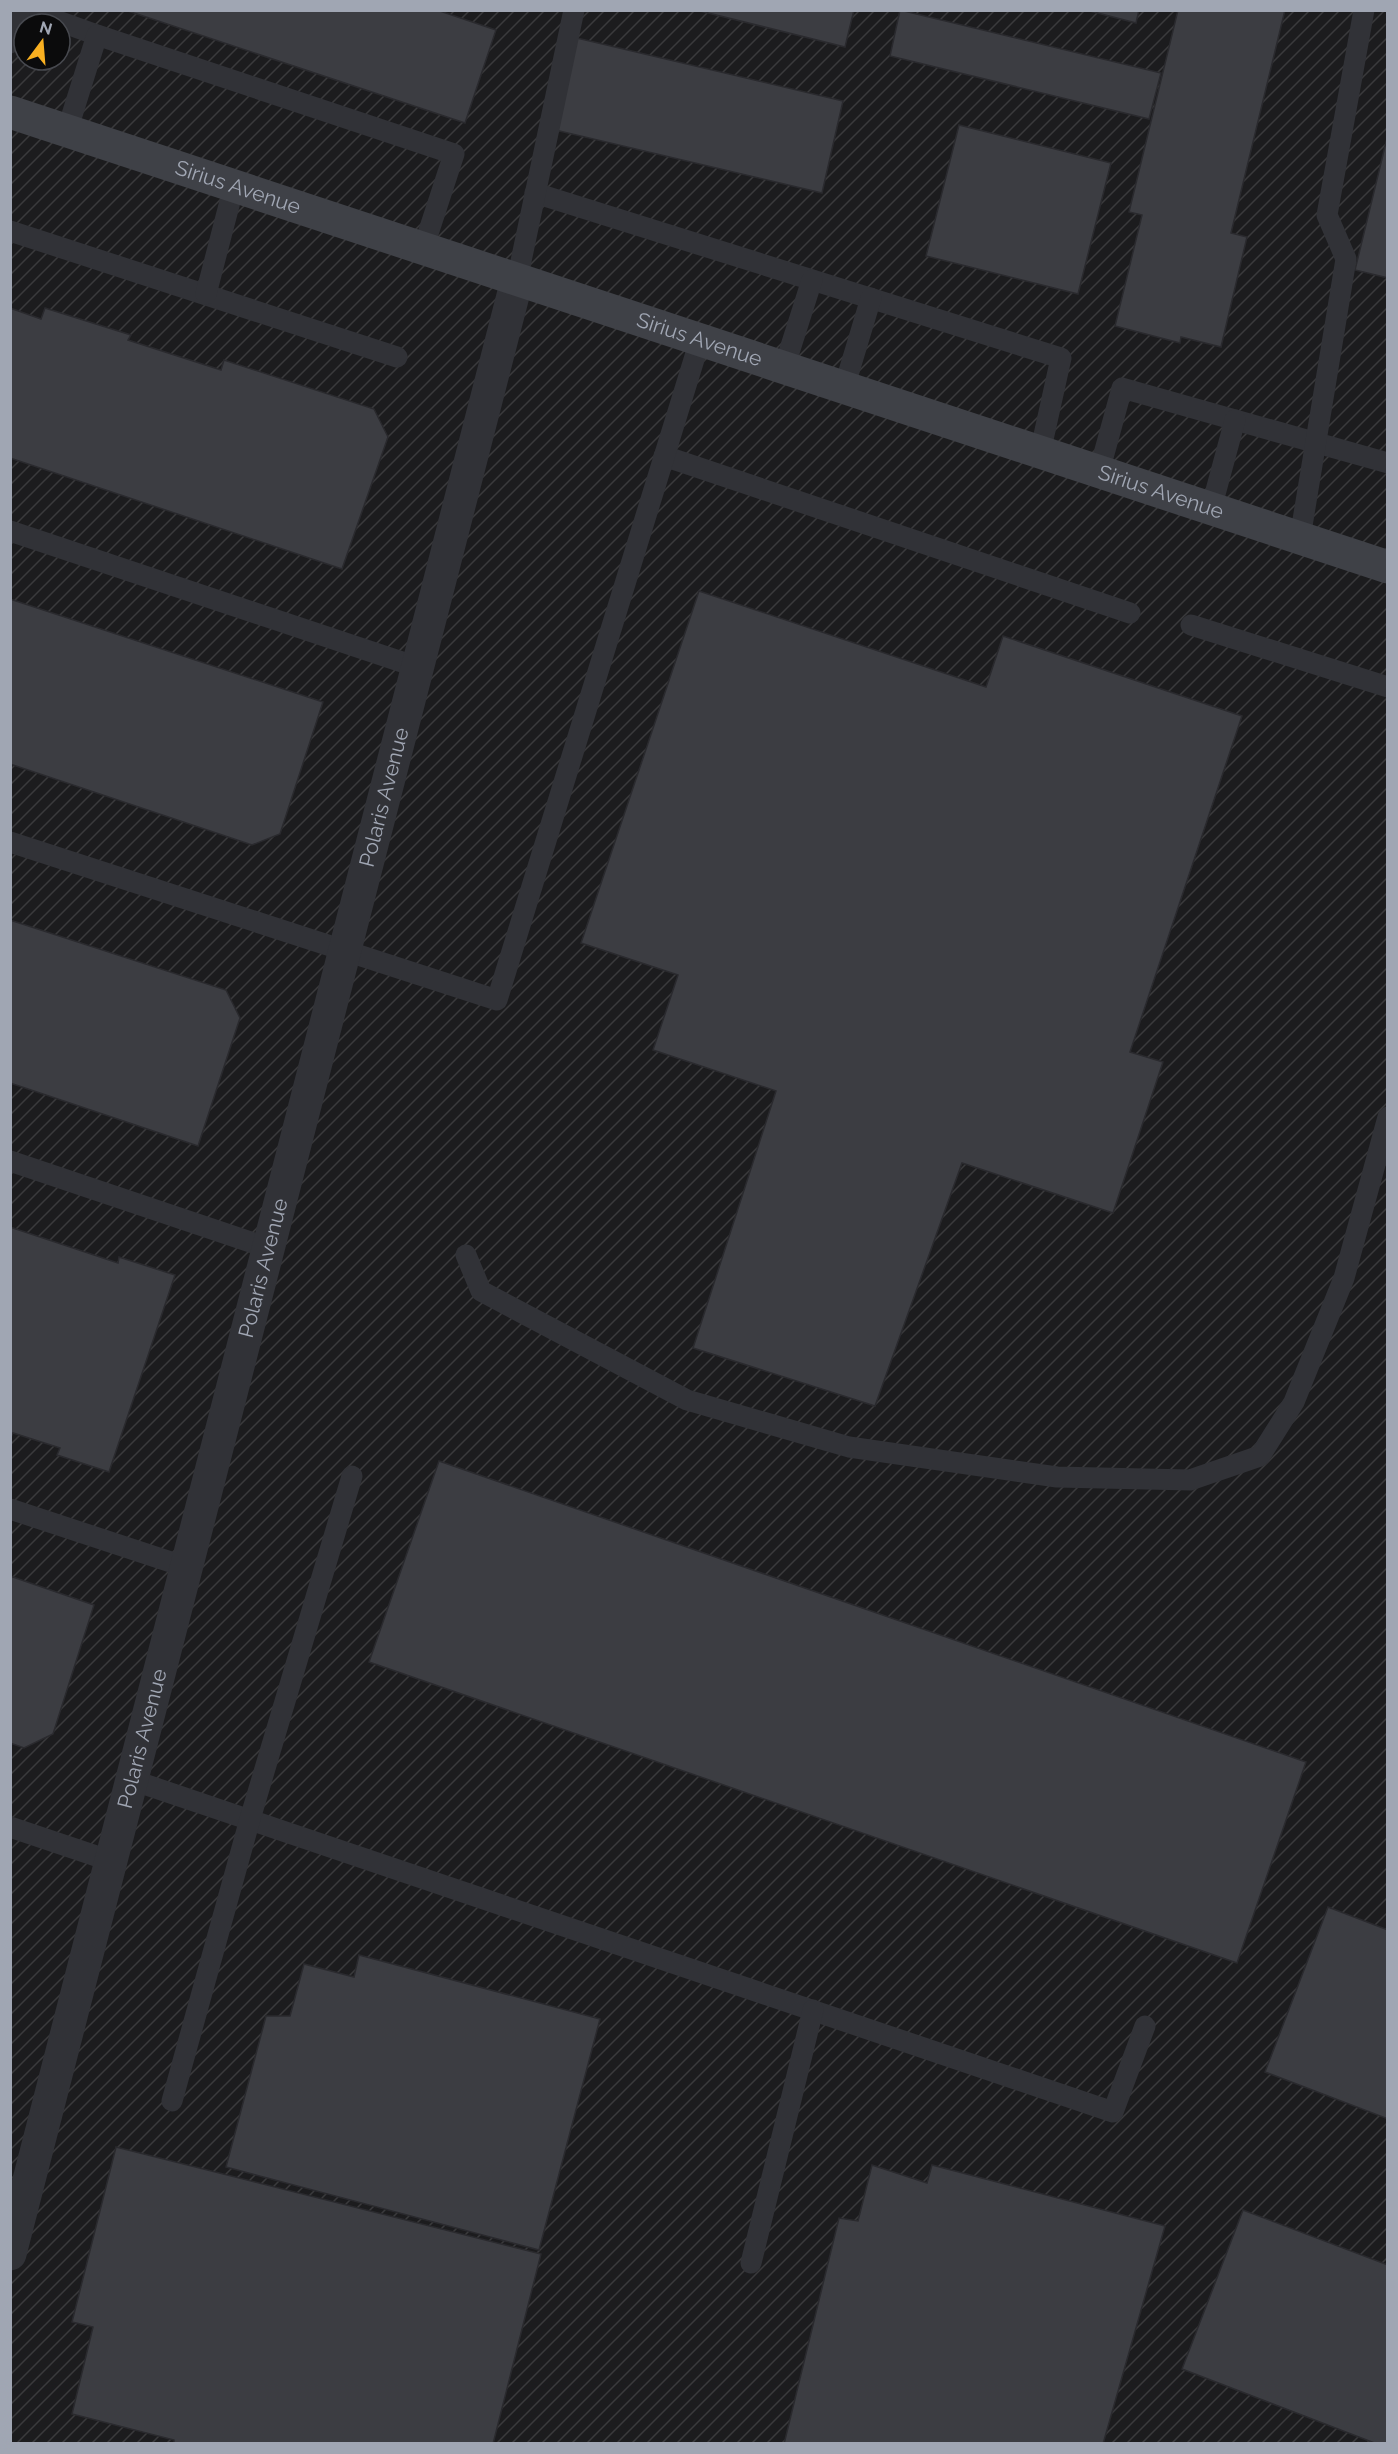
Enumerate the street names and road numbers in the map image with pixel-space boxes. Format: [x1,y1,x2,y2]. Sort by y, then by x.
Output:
street label: Sirius Avenue [172,154,304,219]
street label: Sirius Avenue [634,307,765,371]
street label: Sirius Avenue [1095,459,1227,524]
street label: Polaris Avenue [354,725,414,870]
street label: Polaris Avenue [233,1195,293,1340]
street label: Polaris Avenue [112,1666,172,1811]

